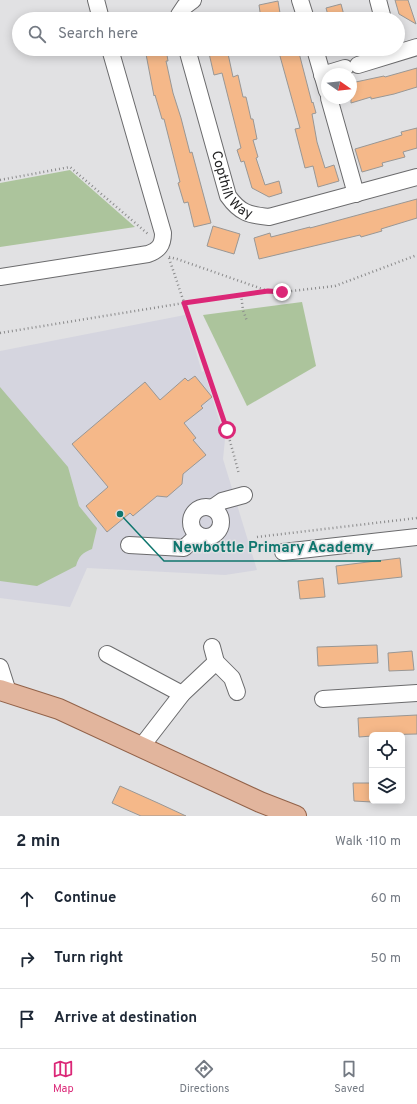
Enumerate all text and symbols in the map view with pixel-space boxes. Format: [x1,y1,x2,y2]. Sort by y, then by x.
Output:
search box [12,12,405,56]
icon: search [26,23,48,45]
text: Search here [58,25,138,44]
north arrow [321,68,357,104]
street label: Copthill Way [207,149,255,223]
route end [273,283,291,301]
route start [218,421,236,439]
callout: Newbottle Primary Academy [164,534,381,561]
text: Newbottle Primary Academy [173,539,374,558]
map controls [369,732,405,804]
button: locate [369,732,405,768]
button: layers [369,768,405,804]
text: 2 min [16,831,60,853]
text: Walk · 110 m [335,834,401,850]
icon: ahead [16,888,38,910]
text: Continue [54,889,116,908]
text: 60 m [371,891,401,907]
icon: right [16,948,38,970]
text: Turn right [54,949,123,968]
text: 50 m [371,951,401,967]
icon: arrive [16,1008,38,1030]
text: Arrive at destination [54,1009,197,1028]
tab: Map [52,1058,74,1096]
tab: Directions [179,1058,229,1096]
tab: Saved [334,1058,365,1096]

